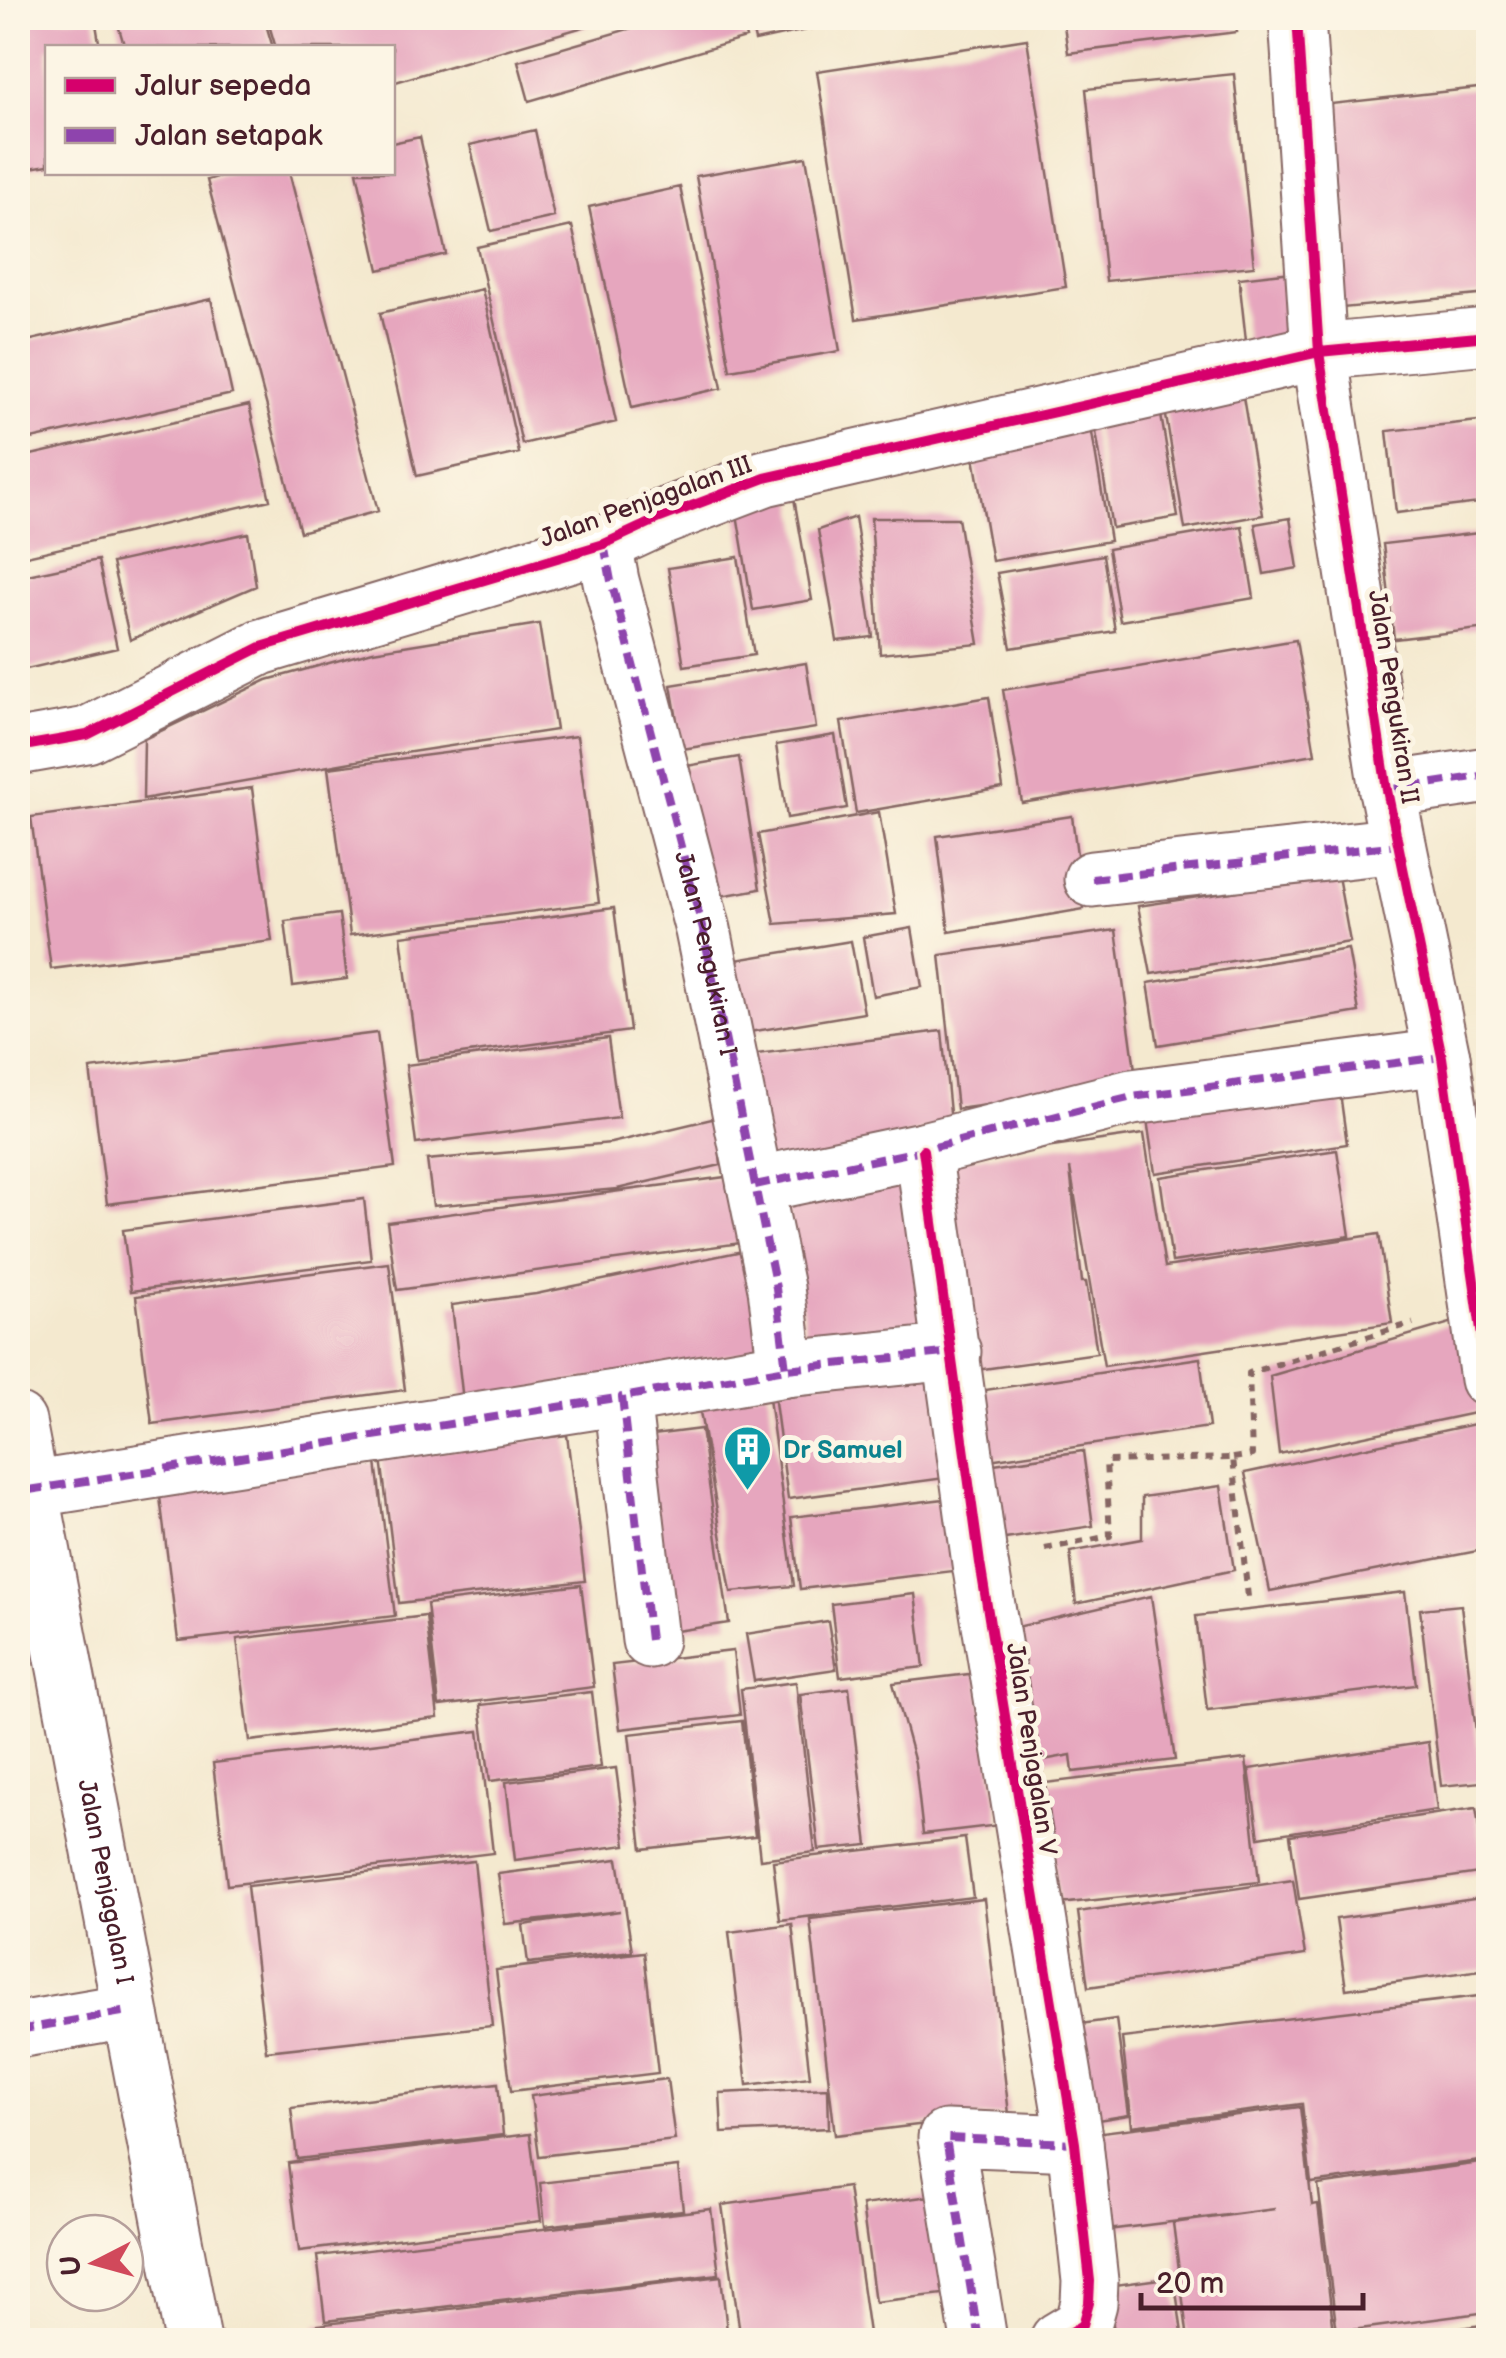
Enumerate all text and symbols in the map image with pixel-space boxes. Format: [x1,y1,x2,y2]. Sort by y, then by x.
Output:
legend [45,45,395,175]
text: Jalur sepeda [135,68,311,104]
text: Jalan setapak [135,118,323,154]
street label: Jalan Penjagalan III [536,449,756,555]
street label: Jalan Pengukiran II [1361,588,1425,806]
street label: Jalan Pengukiran I [667,848,744,1058]
building icon: Dr Samuel [722,1424,774,1492]
place label: Dr Samuel [783,1435,903,1466]
street label: Jalan Penjagalan V [999,1641,1063,1858]
street label: Jalan Penjagalan I [71,1777,140,1987]
north arrow [45,2213,145,2313]
scale bar [1141,2248,1364,2310]
text: U [54,2254,89,2277]
text: 20 m [1156,2266,1224,2302]

